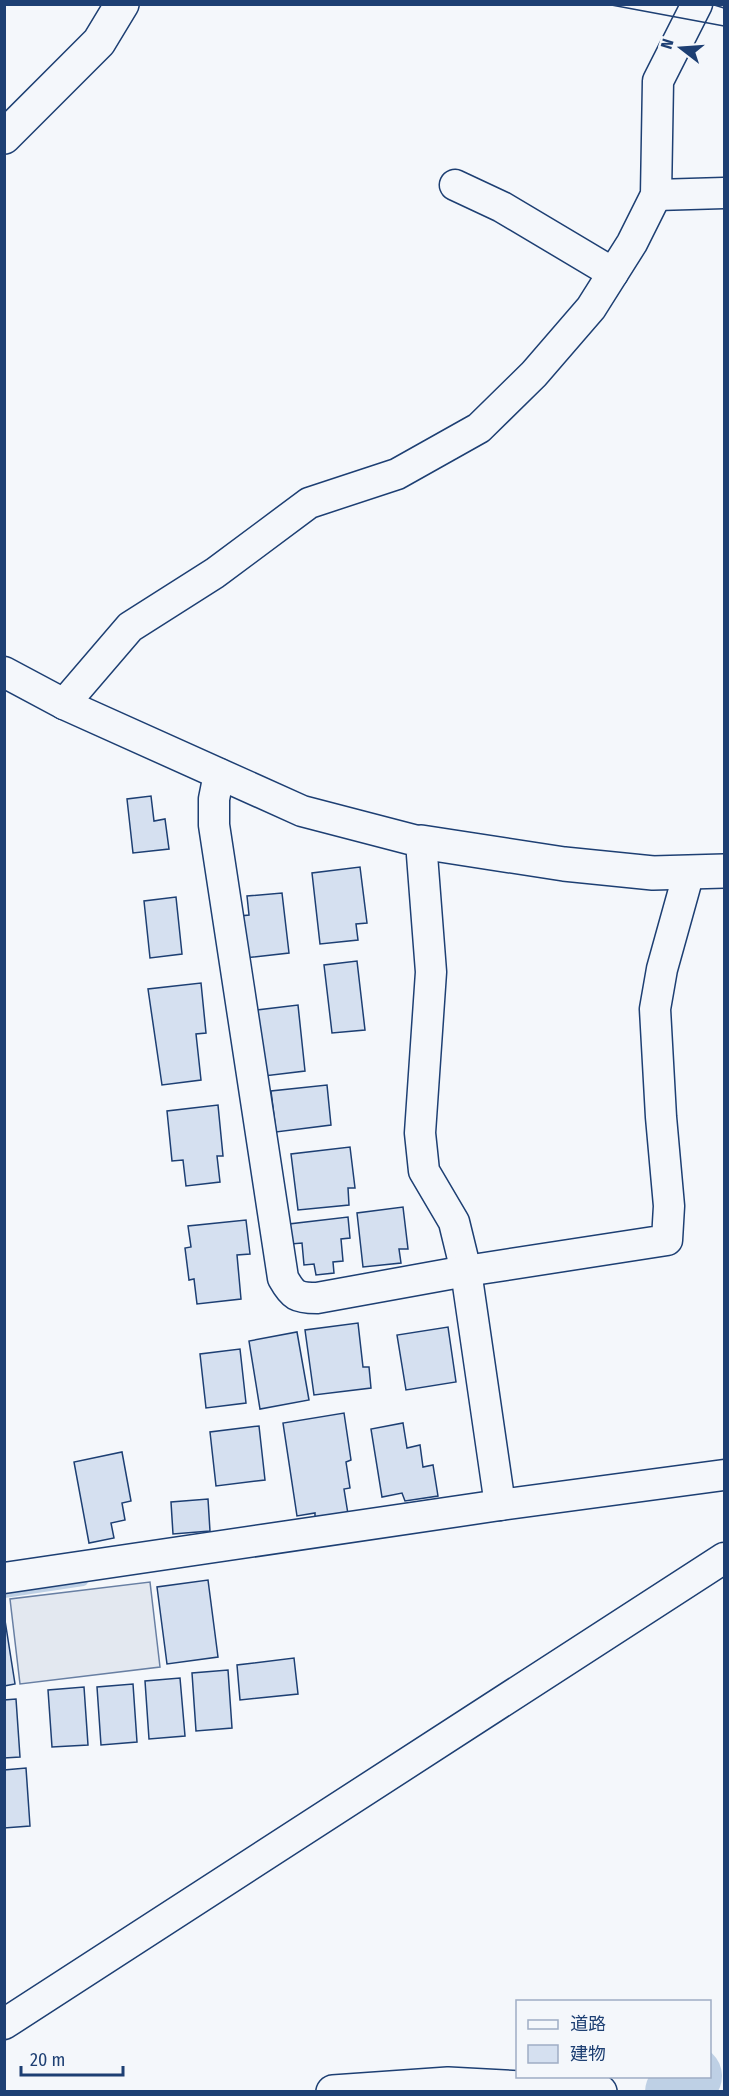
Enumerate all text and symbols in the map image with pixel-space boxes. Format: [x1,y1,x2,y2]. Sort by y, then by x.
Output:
north arrow [651,18,711,78]
text: N [657,36,678,51]
legend [516,2000,711,2078]
text: 道路 [570,2013,606,2035]
scale bar [21,2039,123,2077]
text: 建物 [570,2043,606,2065]
text: 20 m [30,2049,65,2071]

